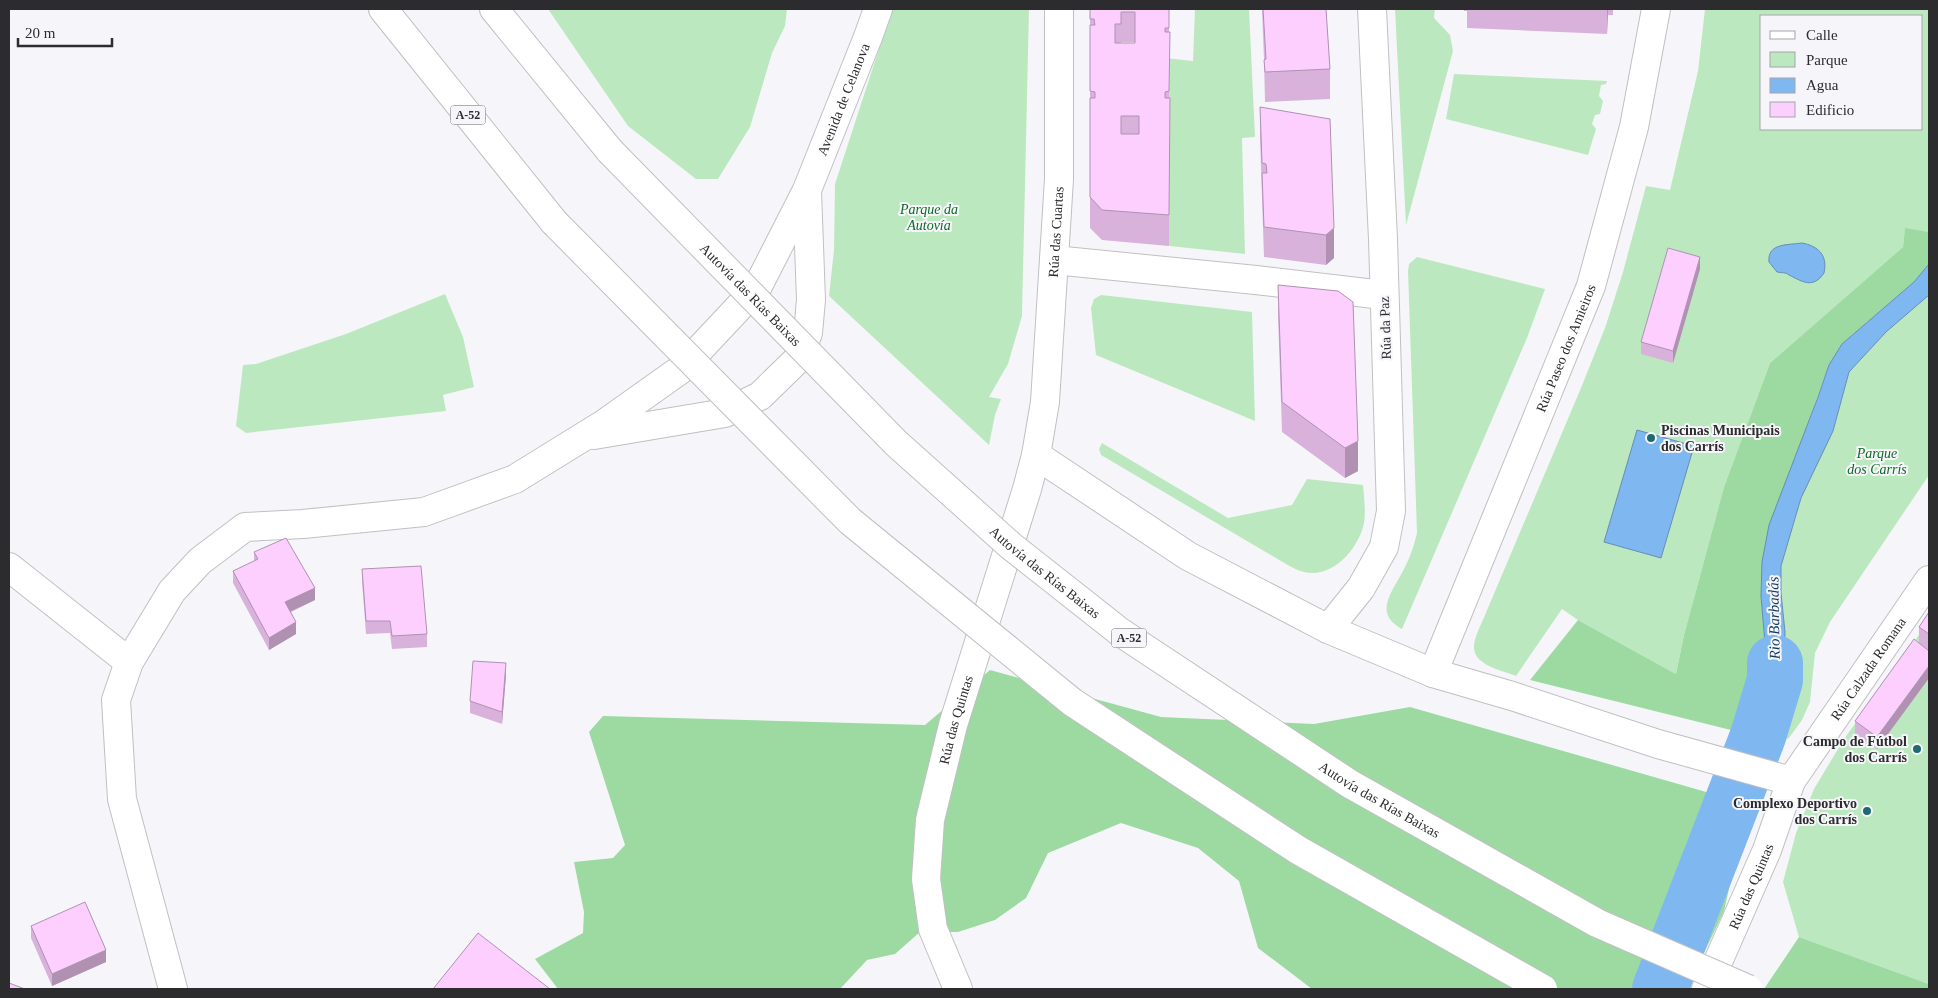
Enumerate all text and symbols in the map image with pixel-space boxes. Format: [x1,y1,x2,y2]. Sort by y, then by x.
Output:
scale bar [18,15,111,47]
legend [1760,15,1923,130]
text: 20 m [25,25,56,41]
text: Calle [1806,27,1838,43]
street label: Avenida de Celanova [815,40,873,158]
text: Parque [1806,52,1848,68]
text: Agua [1806,77,1839,93]
text: Edificio [1806,102,1854,118]
road number: A-52 [450,106,486,124]
street label: Rúa das Cuartas [1046,186,1067,278]
park label: Parque da Autovía [899,202,958,233]
street label: Autovía das Rías Baixas [697,241,804,349]
street label: Rúa Paseo dos Amieiros [1533,282,1599,414]
street label: Rúa da Paz [1377,296,1394,360]
place label: Piscinas Municipais dos Carrís [1661,423,1780,454]
marker: Piscinas Municipais dos Carrís [1645,432,1657,444]
park label: Parque dos Carrís [1847,446,1907,477]
street label: Autovía das Rías Baixas [986,524,1103,621]
water label: Rio Barbadás [1765,576,1783,661]
street label: Rúa Calzada Romana [1828,614,1909,723]
road number: A-52 [1112,628,1146,648]
street label: Rúa das Quintas [937,674,976,766]
place label: Campo de Fútbol dos Carrís [1803,734,1908,765]
marker: Campo de Fútbol dos Carrís [1911,743,1923,755]
street label: Autovía das Rías Baixas [1316,759,1442,841]
place label: Complexo Deportivo dos Carrís [1733,796,1858,827]
marker: Complexo Deportivo dos Carrís [1861,805,1873,817]
street label: Rúa das Quintas [1726,842,1777,932]

